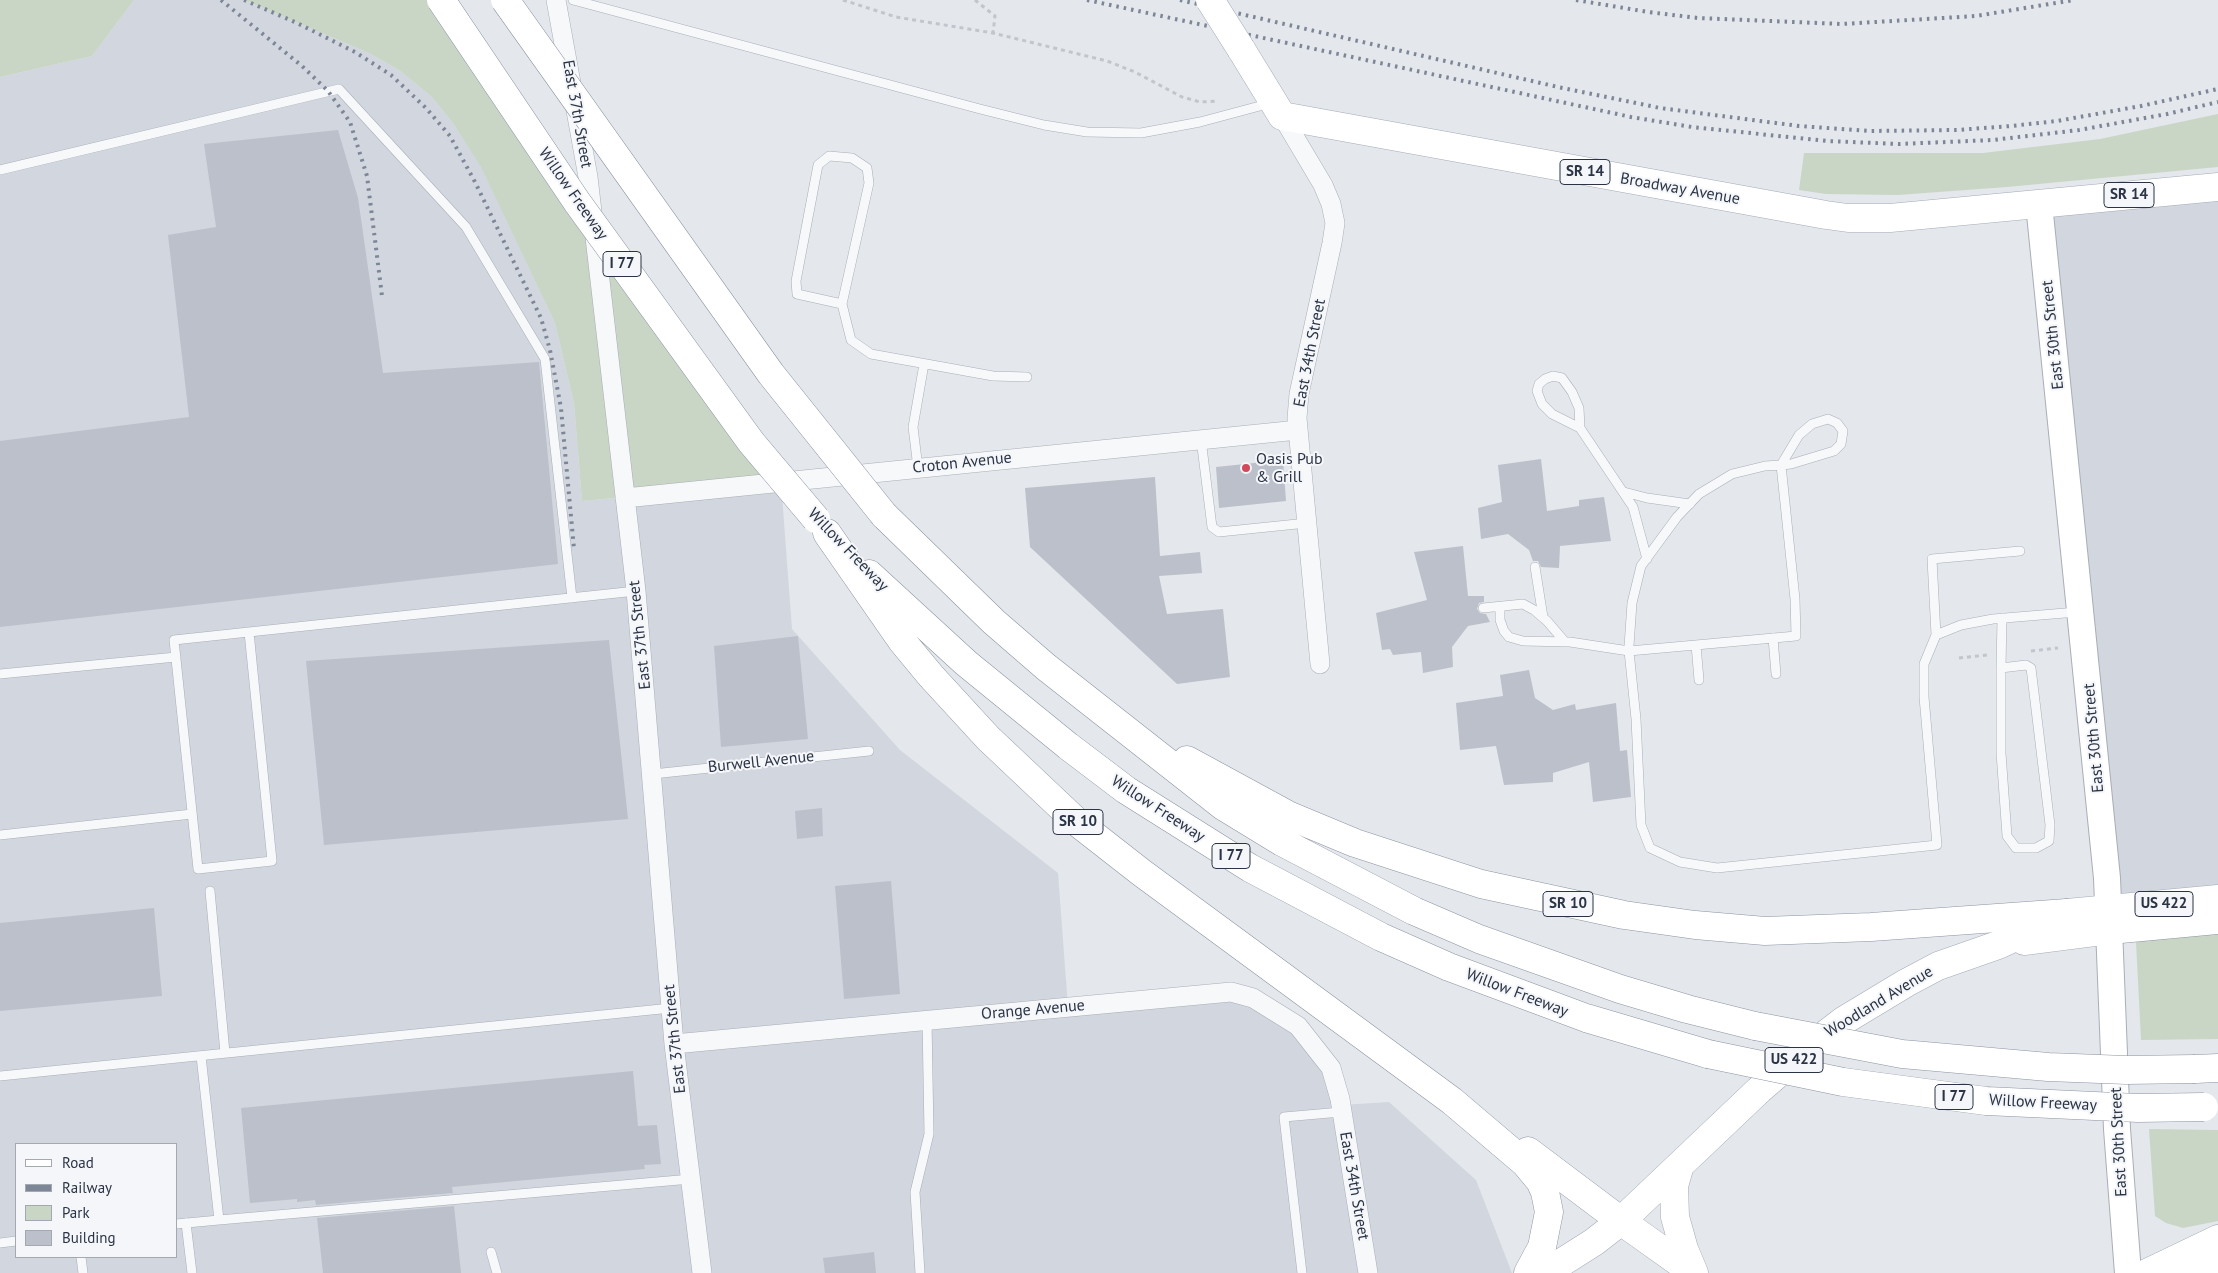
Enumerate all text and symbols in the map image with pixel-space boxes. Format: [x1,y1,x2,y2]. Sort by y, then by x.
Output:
street label: East 37th Street [558,59,596,169]
street label: Willow Freeway [534,144,612,244]
road number: SR 14 [1560,160,1610,184]
street label: Broadway Avenue [1619,169,1741,209]
road number: SR 14 [2104,182,2154,208]
road number: I 77 [603,252,641,276]
street label: East 30th Street [2038,279,2068,391]
street label: East 34th Street [1290,297,1330,409]
street label: Croton Avenue [911,448,1013,478]
place label: Oasis Pub & Grill [1256,449,1323,487]
marker: Oasis Pub & Grill [1240,462,1252,474]
street label: Willow Freeway [804,504,892,596]
street label: East 37th Street [625,580,655,690]
street label: East 30th Street [2080,683,2108,793]
street label: Burwell Avenue [707,747,815,777]
street label: Willow Freeway [1107,772,1209,846]
road number: SR 10 [1053,810,1103,834]
road number: I 77 [1212,844,1250,868]
road number: SR 10 [1543,892,1593,916]
road number: US 422 [2135,892,2193,916]
street label: Woodland Avenue [1822,962,1936,1042]
street label: Willow Freeway [1463,965,1571,1021]
street label: East 37th Street [660,984,690,1094]
street label: Orange Avenue [980,996,1086,1024]
road number: US 422 [1765,1048,1823,1072]
road number: I 77 [1935,1084,1973,1110]
street label: East 30th Street [2107,1087,2131,1197]
street label: Willow Freeway [1989,1091,2097,1115]
street label: East 34th Street [1335,1130,1373,1242]
legend [15,1143,178,1258]
text: Road [62,1153,94,1172]
text: Railway [62,1178,112,1197]
text: Park [62,1203,90,1222]
text: Building [62,1228,116,1247]

